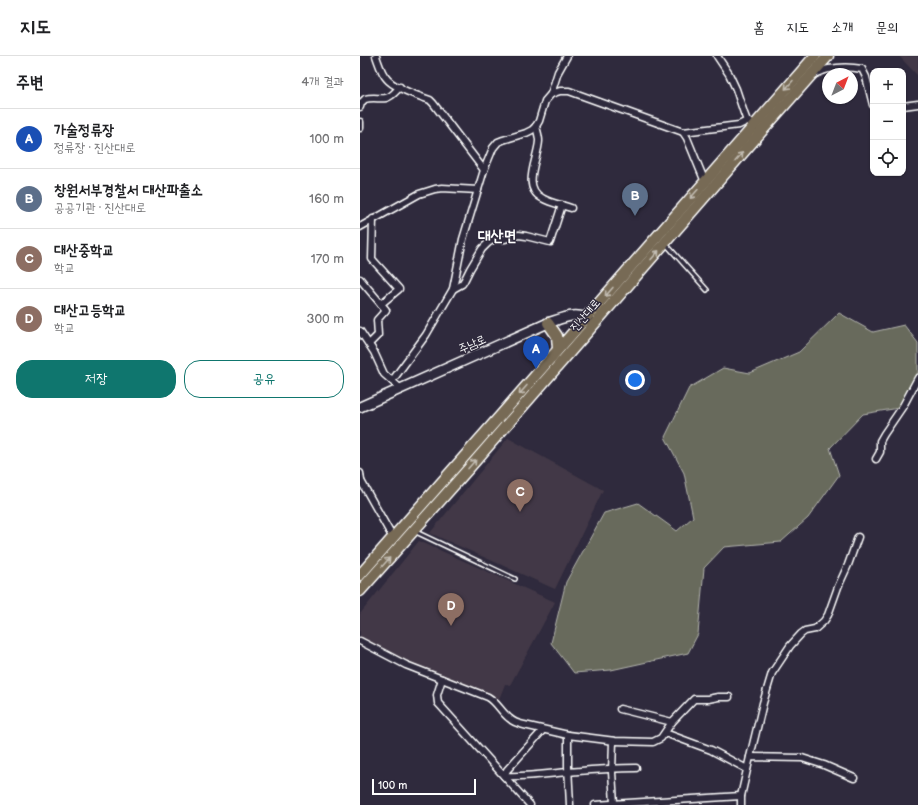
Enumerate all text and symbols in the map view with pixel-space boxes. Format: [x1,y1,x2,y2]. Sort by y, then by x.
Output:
text: 지도 [20,16,51,39]
text: 홈 [753,19,764,36]
text: 지도 [786,19,809,36]
text: 소개 [831,19,853,36]
text: 문의 [875,19,898,36]
north arrow [822,68,858,104]
map controls [870,68,906,176]
button: + [870,68,906,104]
text: 주변 [16,73,43,93]
text: 4개 결과 [301,74,344,90]
one-way arrow [784,80,793,90]
button: − [870,104,906,140]
text: 가술정류장 [54,121,114,140]
text: A [25,131,33,147]
text: 100 m [309,131,344,147]
text: 정류장 · 진산대로 [54,140,136,156]
button: locate [870,140,906,176]
one-way arrow [735,152,744,162]
text: 창원서부경찰서 대산파출소 [54,181,203,200]
pin: B [622,183,648,216]
one-way arrow [690,189,699,199]
text: B [24,191,34,207]
text: 160 m [309,191,344,207]
text: 공공기관 · 진산대로 [54,200,146,216]
district label: 대산면 [478,227,516,246]
text: 대산중학교 [54,241,114,260]
one-way arrow [650,250,659,261]
text: C [24,251,34,267]
text: 170 m [311,251,344,267]
text: 학교 [54,260,75,276]
one-way arrow [604,287,614,297]
street label: 진산대로 [567,296,604,335]
text: 대산고등학교 [54,301,126,320]
text: D [24,311,34,327]
text: 300 m [306,311,344,327]
text: 학교 [54,320,75,336]
street label: 주남로 [456,332,488,357]
pin: A [523,336,549,369]
button: 저장 [16,360,176,398]
button: 공유 [184,360,344,398]
your location [625,370,645,390]
one-way arrow [519,384,528,395]
one-way arrow [468,459,477,470]
pin: C [507,479,533,512]
one-way arrow [381,557,391,567]
pin: D [438,593,464,626]
scale bar [372,777,476,796]
text: 100 m [378,779,407,792]

